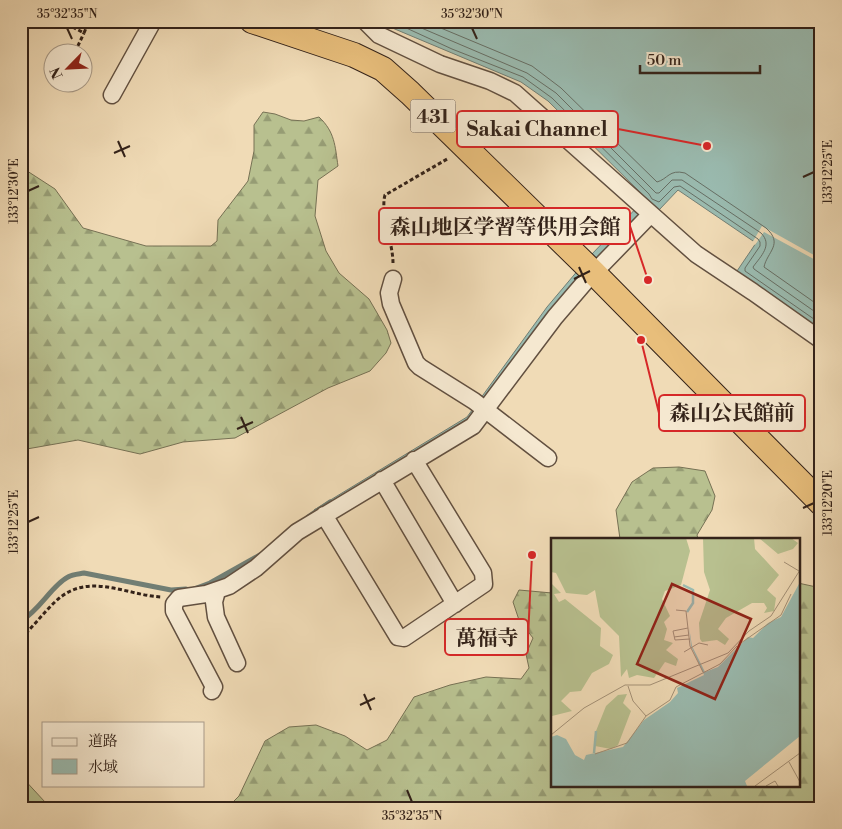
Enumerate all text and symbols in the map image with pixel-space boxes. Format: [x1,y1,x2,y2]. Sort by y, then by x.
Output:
text: 35°32'35"N [37,7,97,22]
text: 35°32'30"N [441,7,503,22]
north arrow [42,42,92,92]
scale bar [640,42,760,74]
text: 50 m [647,51,681,70]
text: N [47,64,68,82]
road number: 431 [410,100,456,132]
callout: Sakai Channel [457,111,618,147]
text: Sakai Channel [466,117,608,143]
text: 133°12'25"E [821,140,836,204]
text: 133°12'30"E [7,158,22,224]
callout: 森山地区学習等供用会館 [379,208,630,244]
text: 森山地区学習等供用会館 [390,215,621,241]
callout: 森山公民館前 [659,395,805,431]
text: 森山公民館前 [669,401,795,427]
text: 133°12'20"E [821,470,836,536]
text: 133°12'25"E [7,490,22,554]
inset map [551,538,800,786]
callout: 萬福寺 [445,619,528,655]
text: 萬福寺 [456,626,519,652]
legend [42,722,205,786]
text: 道路 [88,732,118,751]
text: 水域 [88,758,118,777]
text: 35°32'35"N [382,809,442,824]

